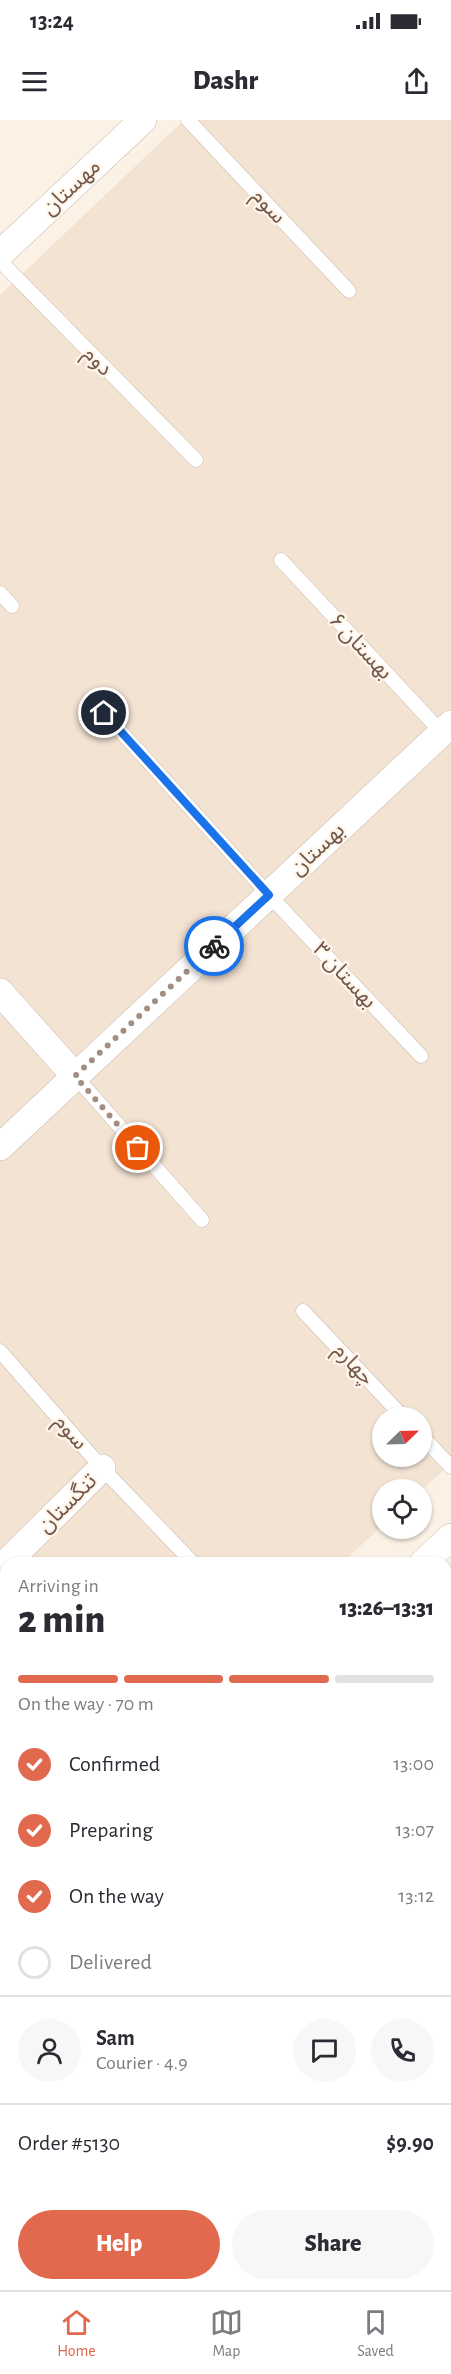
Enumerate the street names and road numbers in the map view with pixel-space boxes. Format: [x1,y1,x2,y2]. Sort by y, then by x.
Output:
street label: مهستان [38,155,105,220]
street label: سوم [244,184,290,231]
street label: دوم [76,342,117,383]
street label: بهستان ۶ [324,609,397,684]
street label: بهستان [286,819,349,880]
street label: بهستان ۳ [308,938,381,1013]
street label: چهارم [326,1339,379,1393]
street label: سوم [46,1410,92,1457]
street label: تنگستان [32,1468,102,1538]

